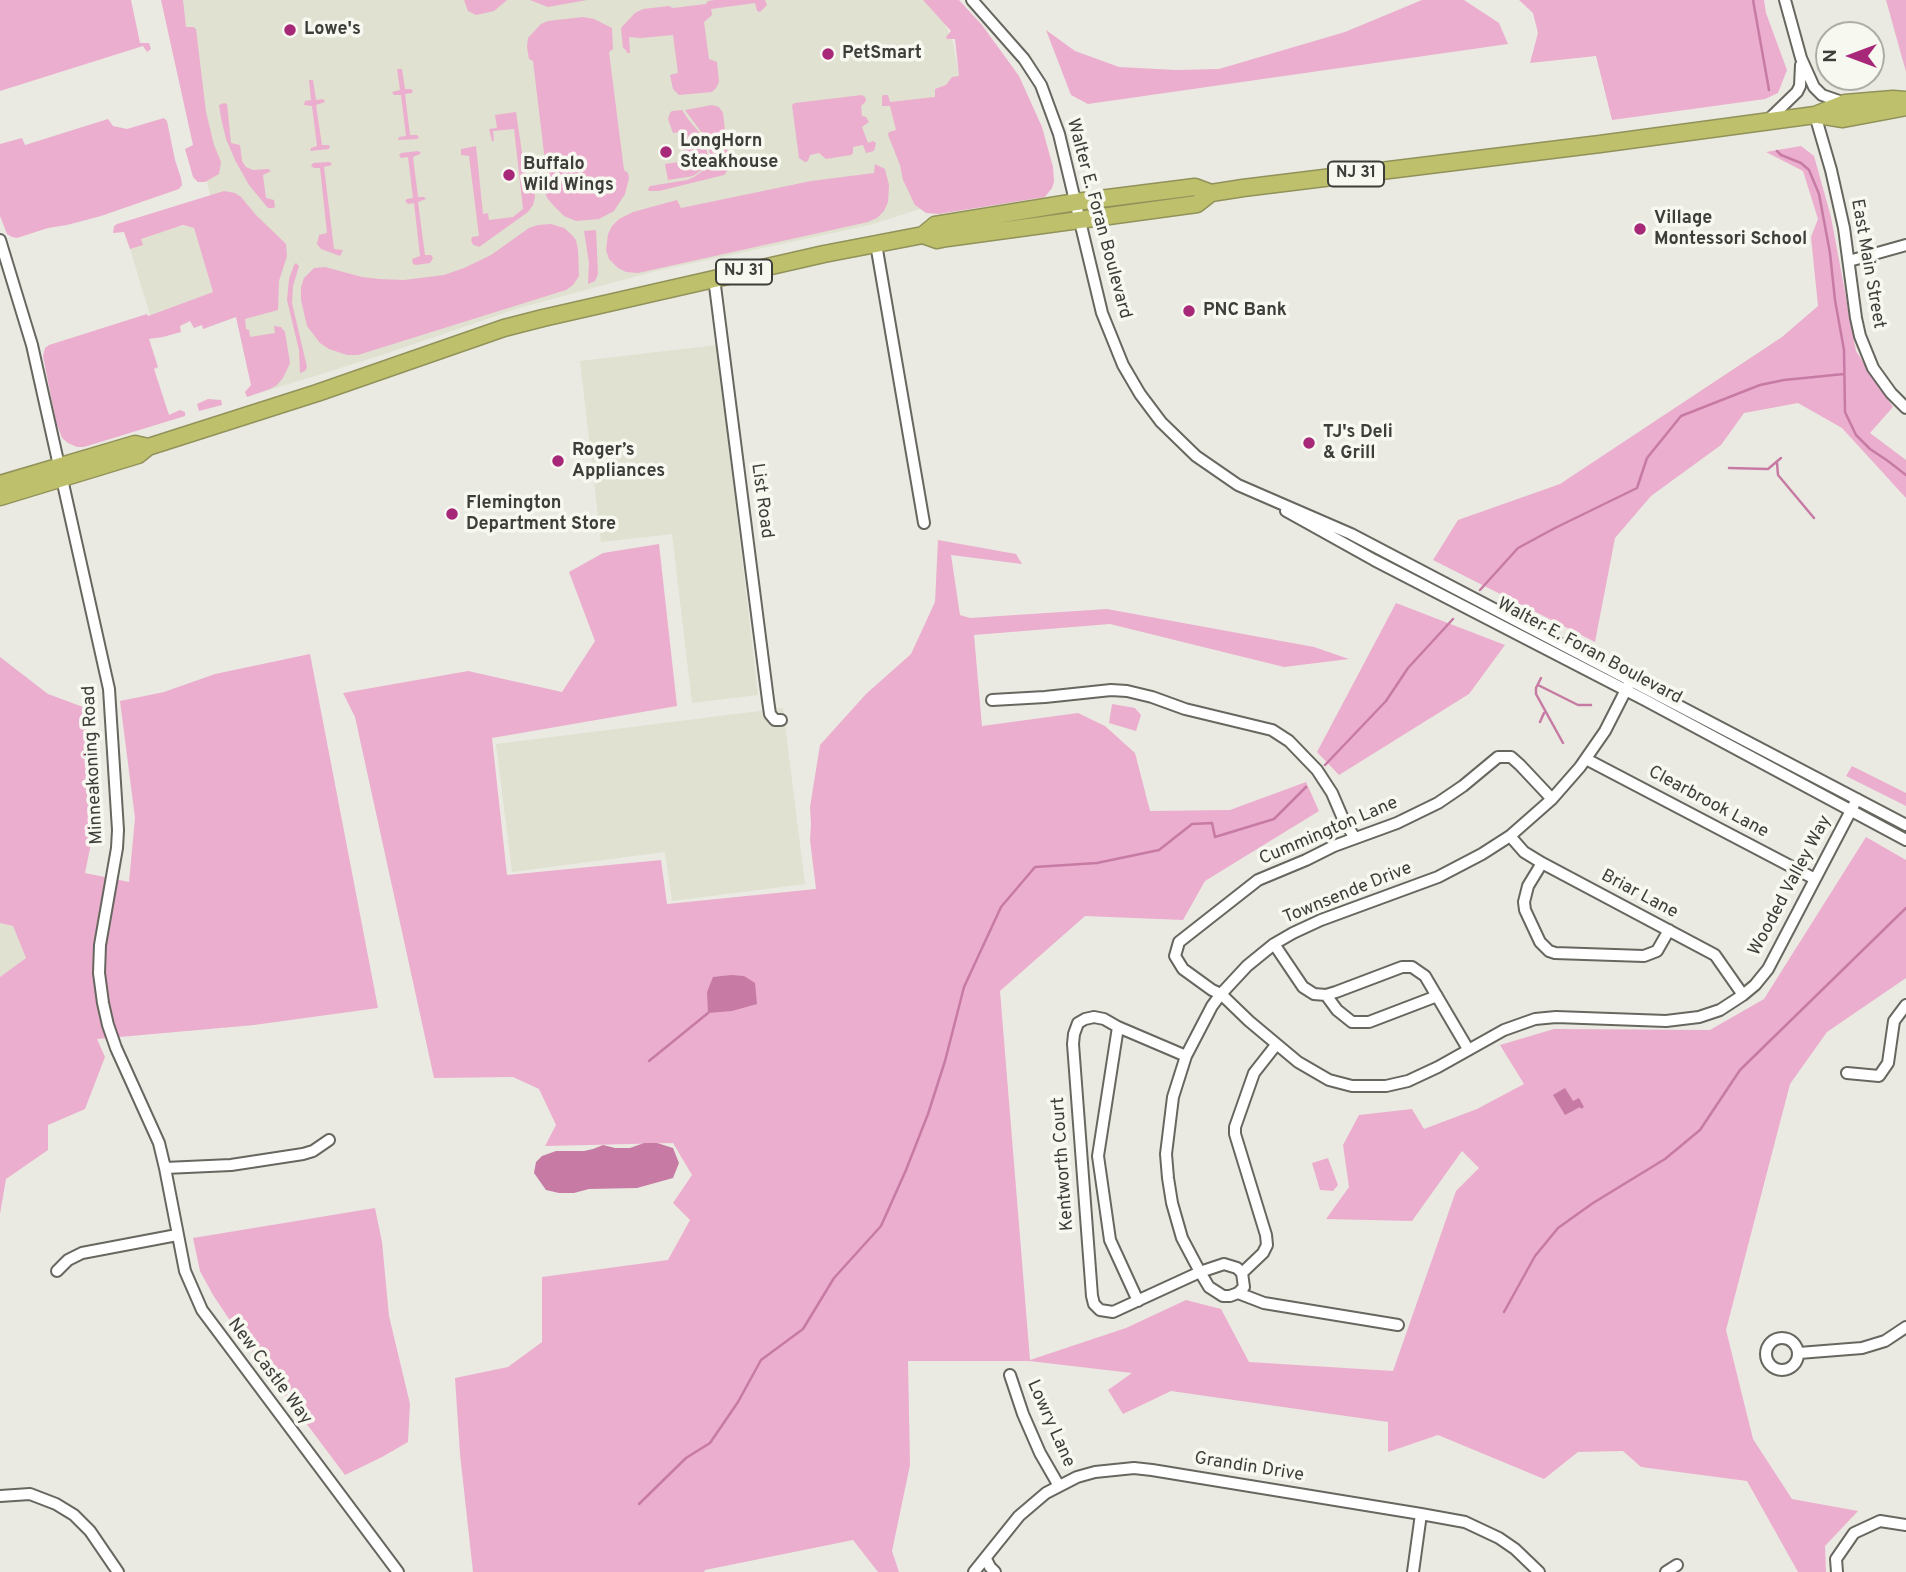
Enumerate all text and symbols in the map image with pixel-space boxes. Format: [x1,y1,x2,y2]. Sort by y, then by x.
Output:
place label: Lowe's [304,19,361,41]
north arrow [1815,21,1885,91]
marker: Lowe's [282,22,298,38]
place label: PetSmart [842,43,922,65]
marker: PetSmart [820,46,836,62]
text: N [1819,49,1843,63]
street label: Walter E. Foran Boulevard [1061,117,1135,321]
place label: LongHorn Steakhouse [680,131,778,174]
marker: LongHorn Steakhouse [658,144,674,160]
place label: Buffalo Wild Wings [523,154,614,196]
road number: NJ 31 [1328,162,1384,186]
marker: Buffalo Wild Wings [501,167,517,183]
street label: East Main Street [1845,197,1889,331]
place label: Village Montessori School [1654,208,1807,250]
marker: Village Montessori School [1632,221,1648,237]
road number: NJ 31 [716,260,772,284]
place label: PNC Bank [1203,300,1287,322]
marker: PNC Bank [1181,303,1197,319]
place label: TJ's Deli & Grill [1323,422,1393,464]
marker: TJ's Deli & Grill [1301,435,1317,451]
place label: Roger’s Appliances [572,440,665,482]
marker: Roger’s Appliances [550,453,566,469]
street label: List Road [745,462,777,540]
place label: Flemington Department Store [466,493,616,536]
marker: Flemington Department Store [444,506,460,522]
street label: Walter E. Foran Boulevard [1493,594,1685,710]
street label: Minneakoning Road [79,685,109,845]
street label: Clearbrook Lane [1644,762,1772,844]
street label: Cummington Lane [1256,793,1402,871]
street label: Wooded Valley Way [1745,812,1837,960]
street label: Townsende Drive [1280,858,1416,930]
street label: Briar Lane [1597,866,1681,924]
street label: Kentworth Court [1049,1096,1079,1232]
street label: New Castle Way [222,1315,316,1429]
street label: Lowry Lane [1021,1377,1079,1471]
street label: Grandin Drive [1193,1449,1305,1487]

